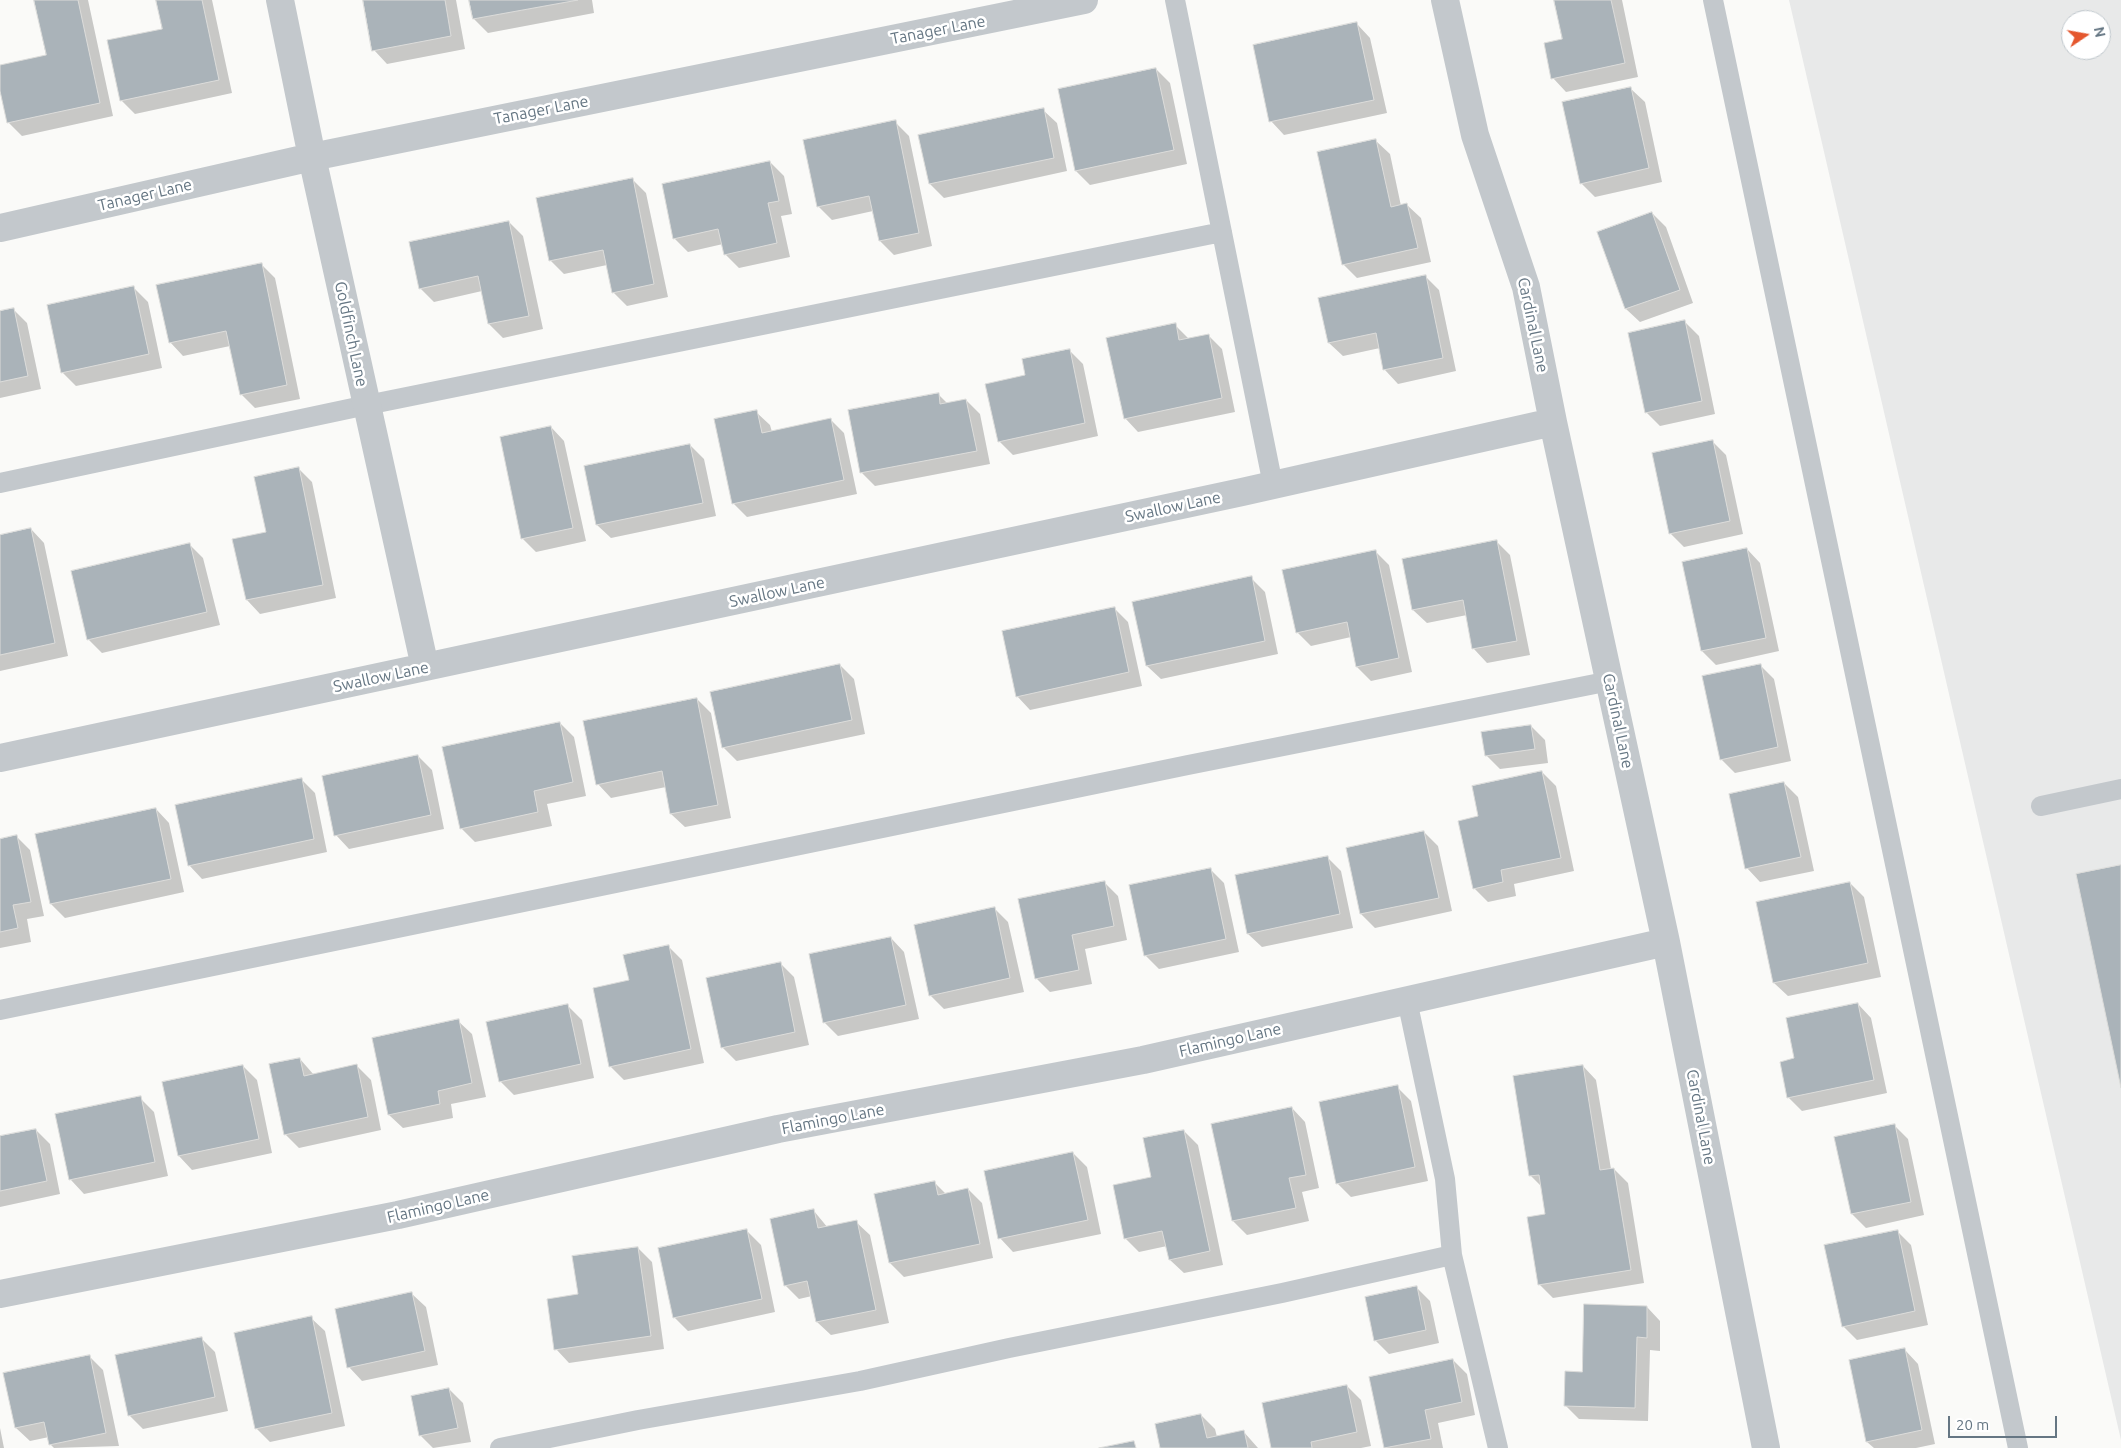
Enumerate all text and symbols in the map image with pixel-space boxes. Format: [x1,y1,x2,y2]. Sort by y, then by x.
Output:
north arrow [2061,10,2111,60]
street label: Tanager Lane [889,11,987,49]
text: N [2091,25,2109,39]
street label: Tanager Lane [492,91,590,129]
street label: Tanager Lane [96,175,194,215]
street label: Cardinal Lane [1514,276,1552,374]
street label: Goldfinch Lane [330,280,372,388]
street label: Swallow Lane [1123,488,1223,526]
street label: Swallow Lane [727,573,827,611]
street label: Swallow Lane [331,658,431,696]
street label: Cardinal Lane [1599,672,1637,770]
street label: Flamingo Lane [1177,1019,1283,1061]
street label: Cardinal Lane [1682,1068,1720,1166]
street label: Flamingo Lane [780,1100,886,1138]
street label: Flamingo Lane [385,1185,491,1227]
scale bar [1951,1406,2060,1438]
text: 20 m [1956,1416,1989,1433]

